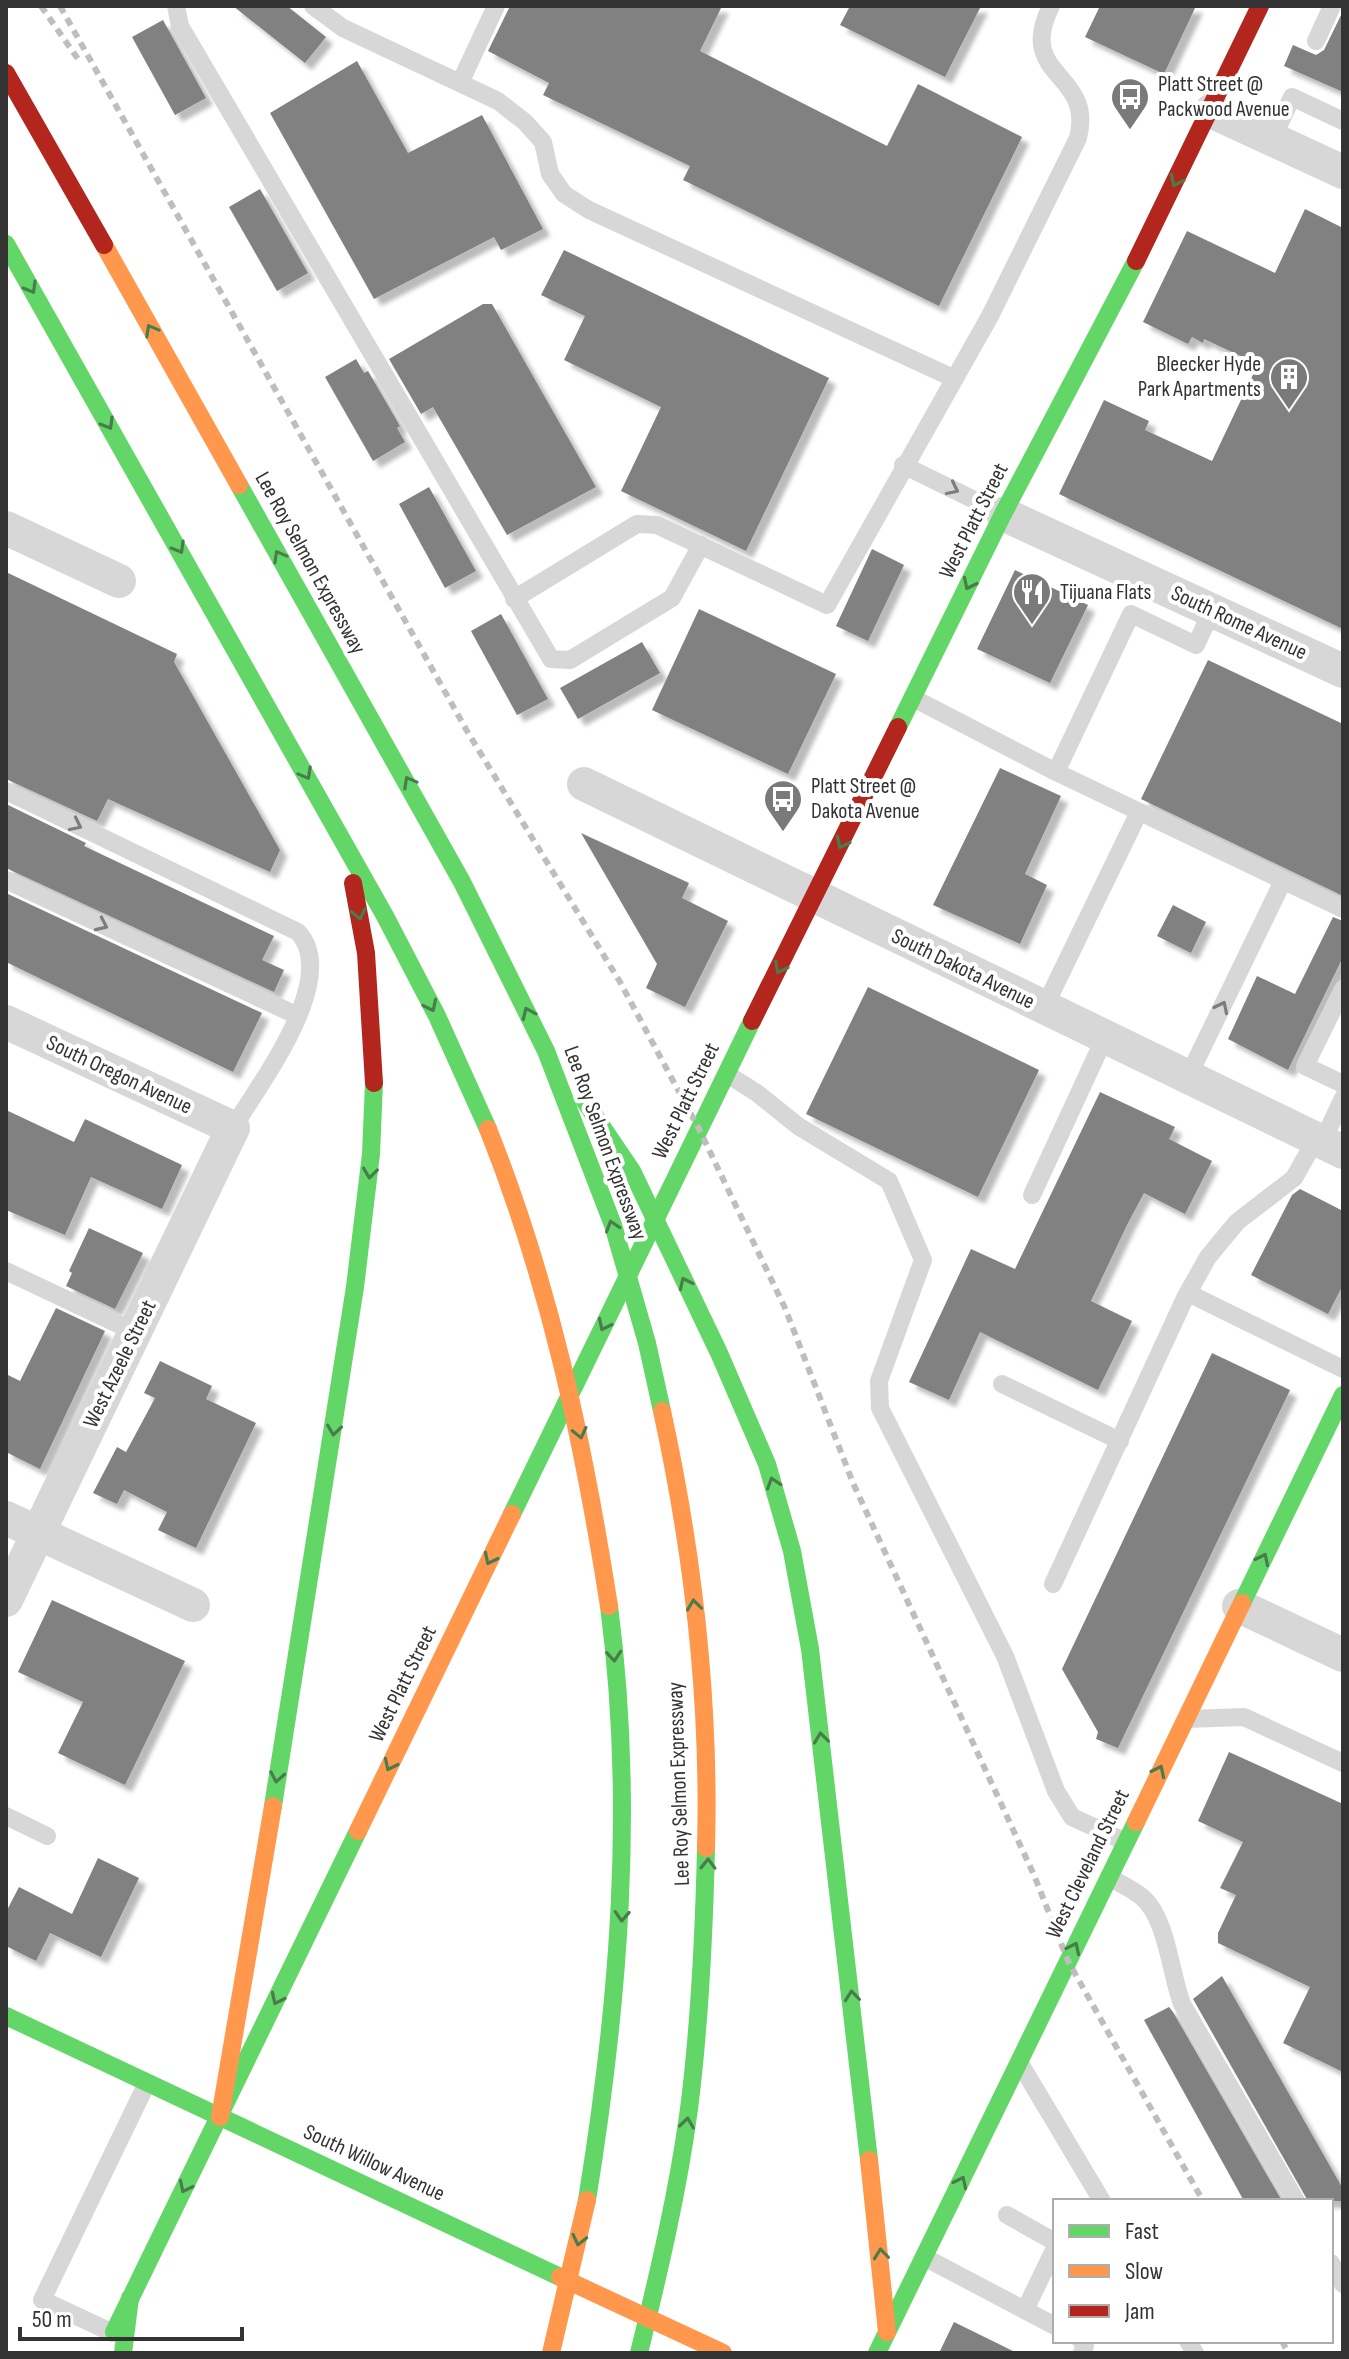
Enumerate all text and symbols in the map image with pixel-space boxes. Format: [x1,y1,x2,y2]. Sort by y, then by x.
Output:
place label: Platt Street @ Packwood Avenue [1158,71,1290,123]
bus stop icon: Platt Street @ Packwood Avenue [1109,76,1151,131]
one-way arrow [1170,173,1186,188]
one-way arrow [21,279,37,294]
one-way arrow [146,324,161,338]
place label: Bleecker Hyde Park Apartments [1138,351,1261,403]
building icon: Bleecker Hyde Park Apartments [1268,356,1310,411]
one-way arrow [98,415,114,430]
street label: West Platt Street [933,458,1015,583]
street label: Lee Roy Selmon Expressway [249,467,372,659]
one-way arrow [945,479,960,495]
one-way arrow [169,539,185,553]
one-way arrow [273,551,289,565]
restaurant icon: Tijuana Flats [1011,571,1053,626]
one-way arrow [963,576,979,591]
place label: Tijuana Flats [1060,579,1151,606]
street label: South Rome Avenue [1167,580,1311,666]
one-way arrow [296,765,312,780]
place label: Platt Street @ Dakota Avenue [811,773,920,825]
one-way arrow [403,776,419,791]
bus stop icon: Platt Street @ Dakota Avenue [762,778,804,833]
one-way arrow [68,815,83,831]
one-way arrow [836,835,852,849]
one-way arrow [350,907,367,921]
one-way arrow [94,915,108,931]
street label: South Dakota Avenue [887,923,1039,1015]
one-way arrow [775,959,790,974]
one-way arrow [422,997,437,1012]
one-way arrow [1212,1001,1228,1016]
one-way arrow [522,1006,538,1021]
street label: South Oregon Avenue [42,1029,196,1121]
street label: West Platt Street [646,1038,726,1164]
street label: Lee Roy Selmon Expressway [557,1042,653,1244]
one-way arrow [362,1166,379,1180]
one-way arrow [605,1219,621,1233]
one-way arrow [679,1276,695,1291]
street label: West Azeele Street [77,1296,163,1432]
one-way arrow [597,1317,613,1331]
one-way arrow [326,1423,343,1437]
one-way arrow [571,1426,588,1440]
one-way arrow [766,1476,782,1490]
one-way arrow [484,1550,500,1565]
one-way arrow [1253,1552,1268,1567]
one-way arrow [685,1598,702,1611]
street label: West Platt Street [363,1621,443,1747]
one-way arrow [606,1650,623,1663]
street label: Lee Roy Selmon Expressway [662,1681,696,1886]
one-way arrow [813,1731,830,1745]
one-way arrow [384,1756,400,1771]
one-way arrow [1149,1765,1165,1780]
one-way arrow [270,1770,287,1784]
street label: West Cleveland Street [1040,1785,1136,1943]
one-way arrow [699,1857,717,1870]
one-way arrow [614,1910,631,1923]
one-way arrow [1064,1942,1080,1957]
one-way arrow [844,1989,861,2002]
one-way arrow [271,1990,287,2005]
one-way arrow [678,2117,695,2130]
street label: South Willow Avenue [299,2119,449,2207]
one-way arrow [951,2176,966,2191]
one-way arrow [179,2178,195,2193]
legend [1053,2199,1333,2343]
text: Fast [1125,2217,1159,2246]
one-way arrow [571,2233,588,2247]
one-way arrow [873,2247,890,2260]
text: Slow [1125,2257,1163,2286]
scale bar [20,2291,242,2341]
text: Jam [1124,2297,1155,2326]
text: 50 m [32,2305,72,2334]

